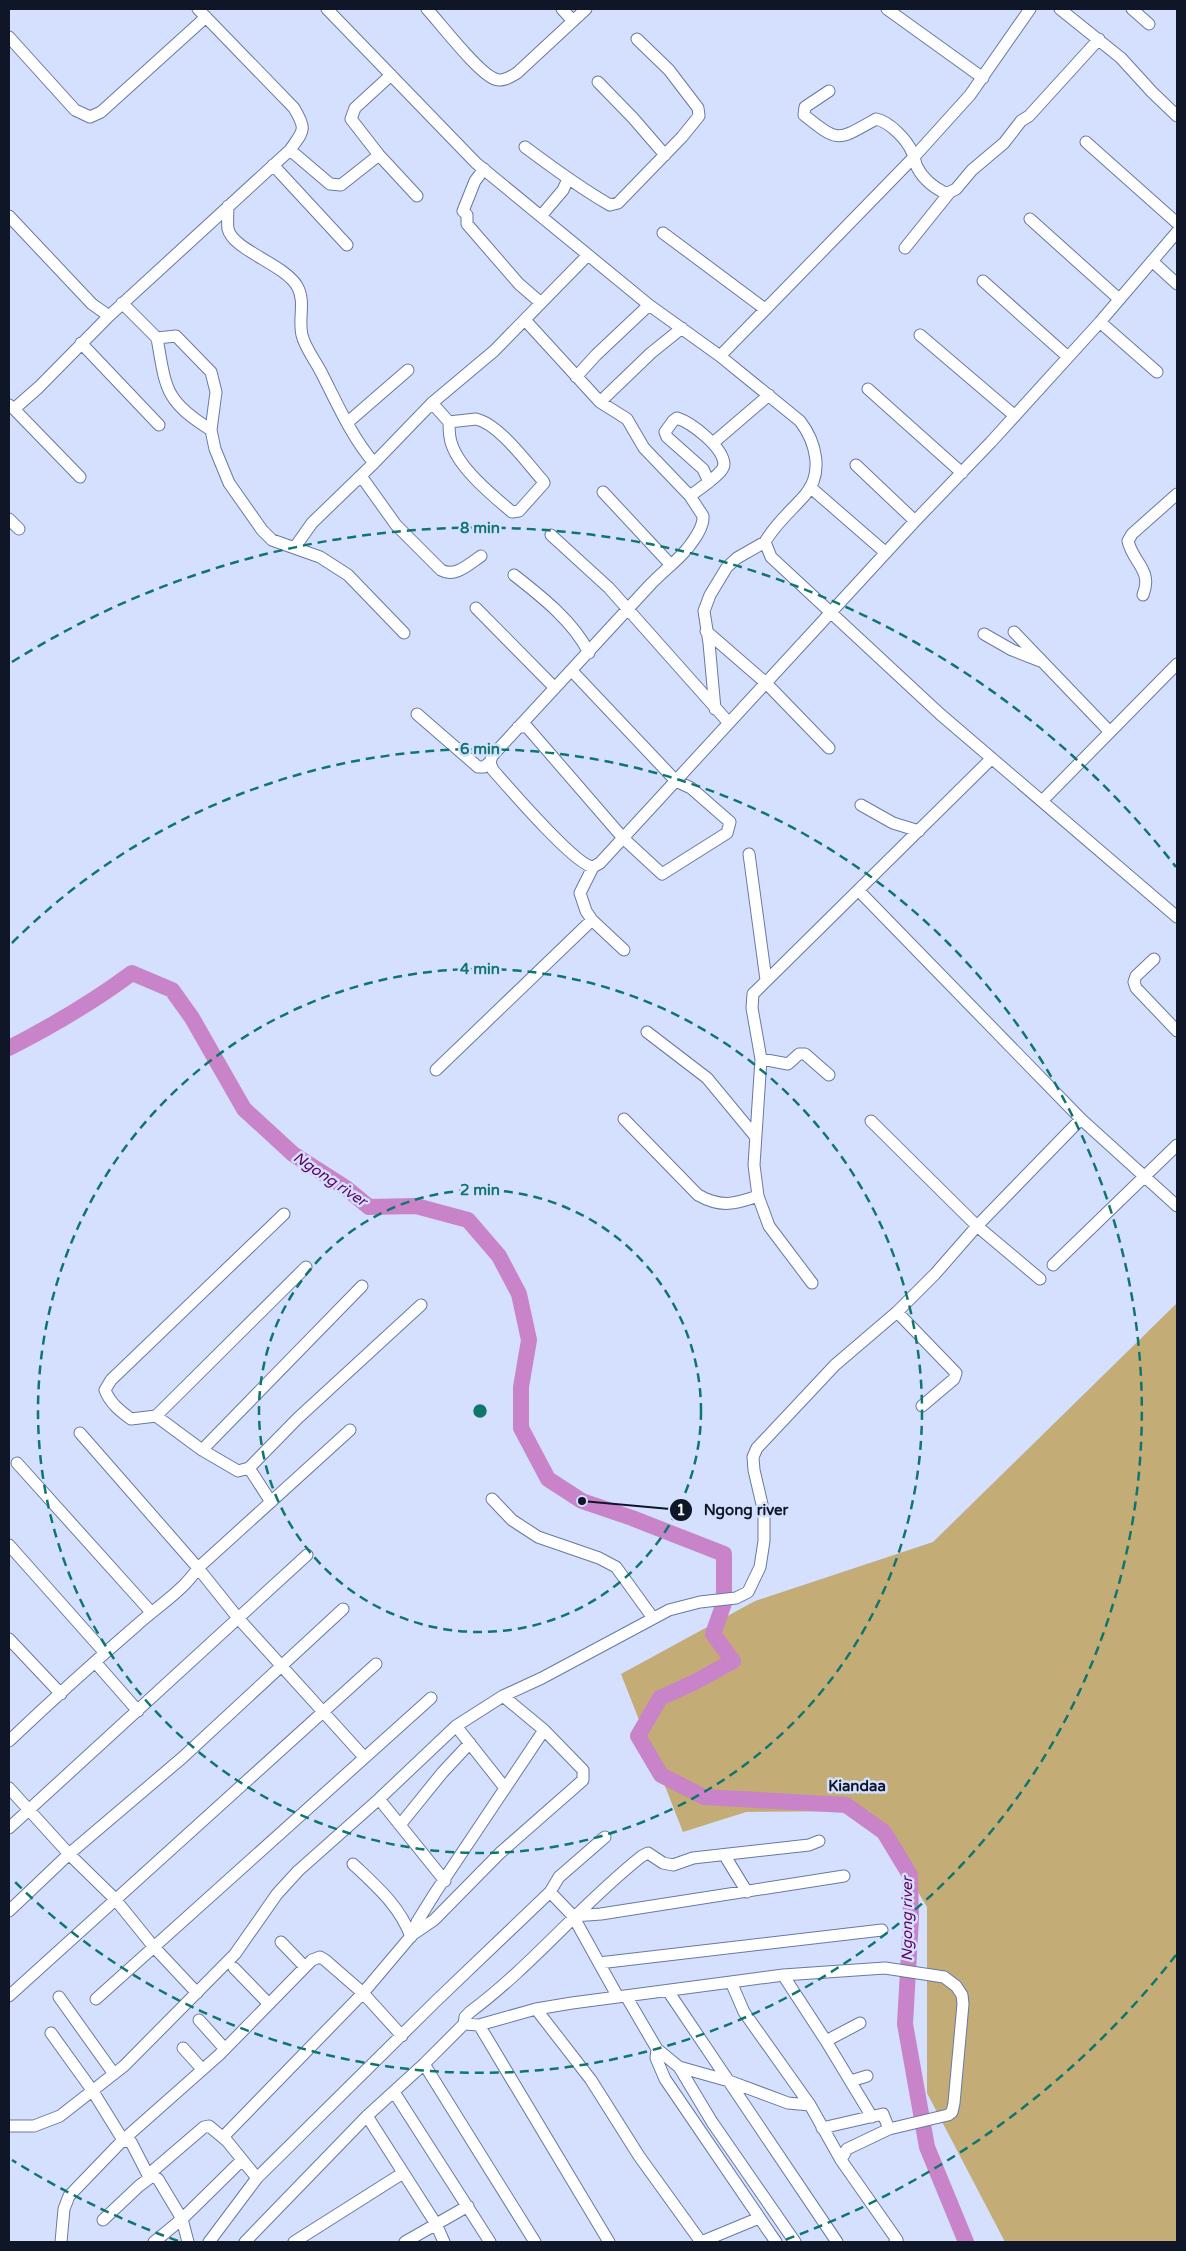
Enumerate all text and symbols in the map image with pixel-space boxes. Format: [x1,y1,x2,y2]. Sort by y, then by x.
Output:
text: 8 min [460,519,500,537]
text: 6 min [460,740,500,758]
text: 4 min [460,960,500,978]
water label: Ngong river [290,1148,372,1211]
text: 2 min [460,1181,500,1199]
centre of rings [471,1402,489,1420]
callout: Ngong river [669,1495,798,1525]
text: 1 [676,1501,686,1519]
text: Ngong river [704,1501,788,1520]
district label: Kiandaa [828,1777,886,1795]
water label: Ngong river [898,1875,916,1961]

